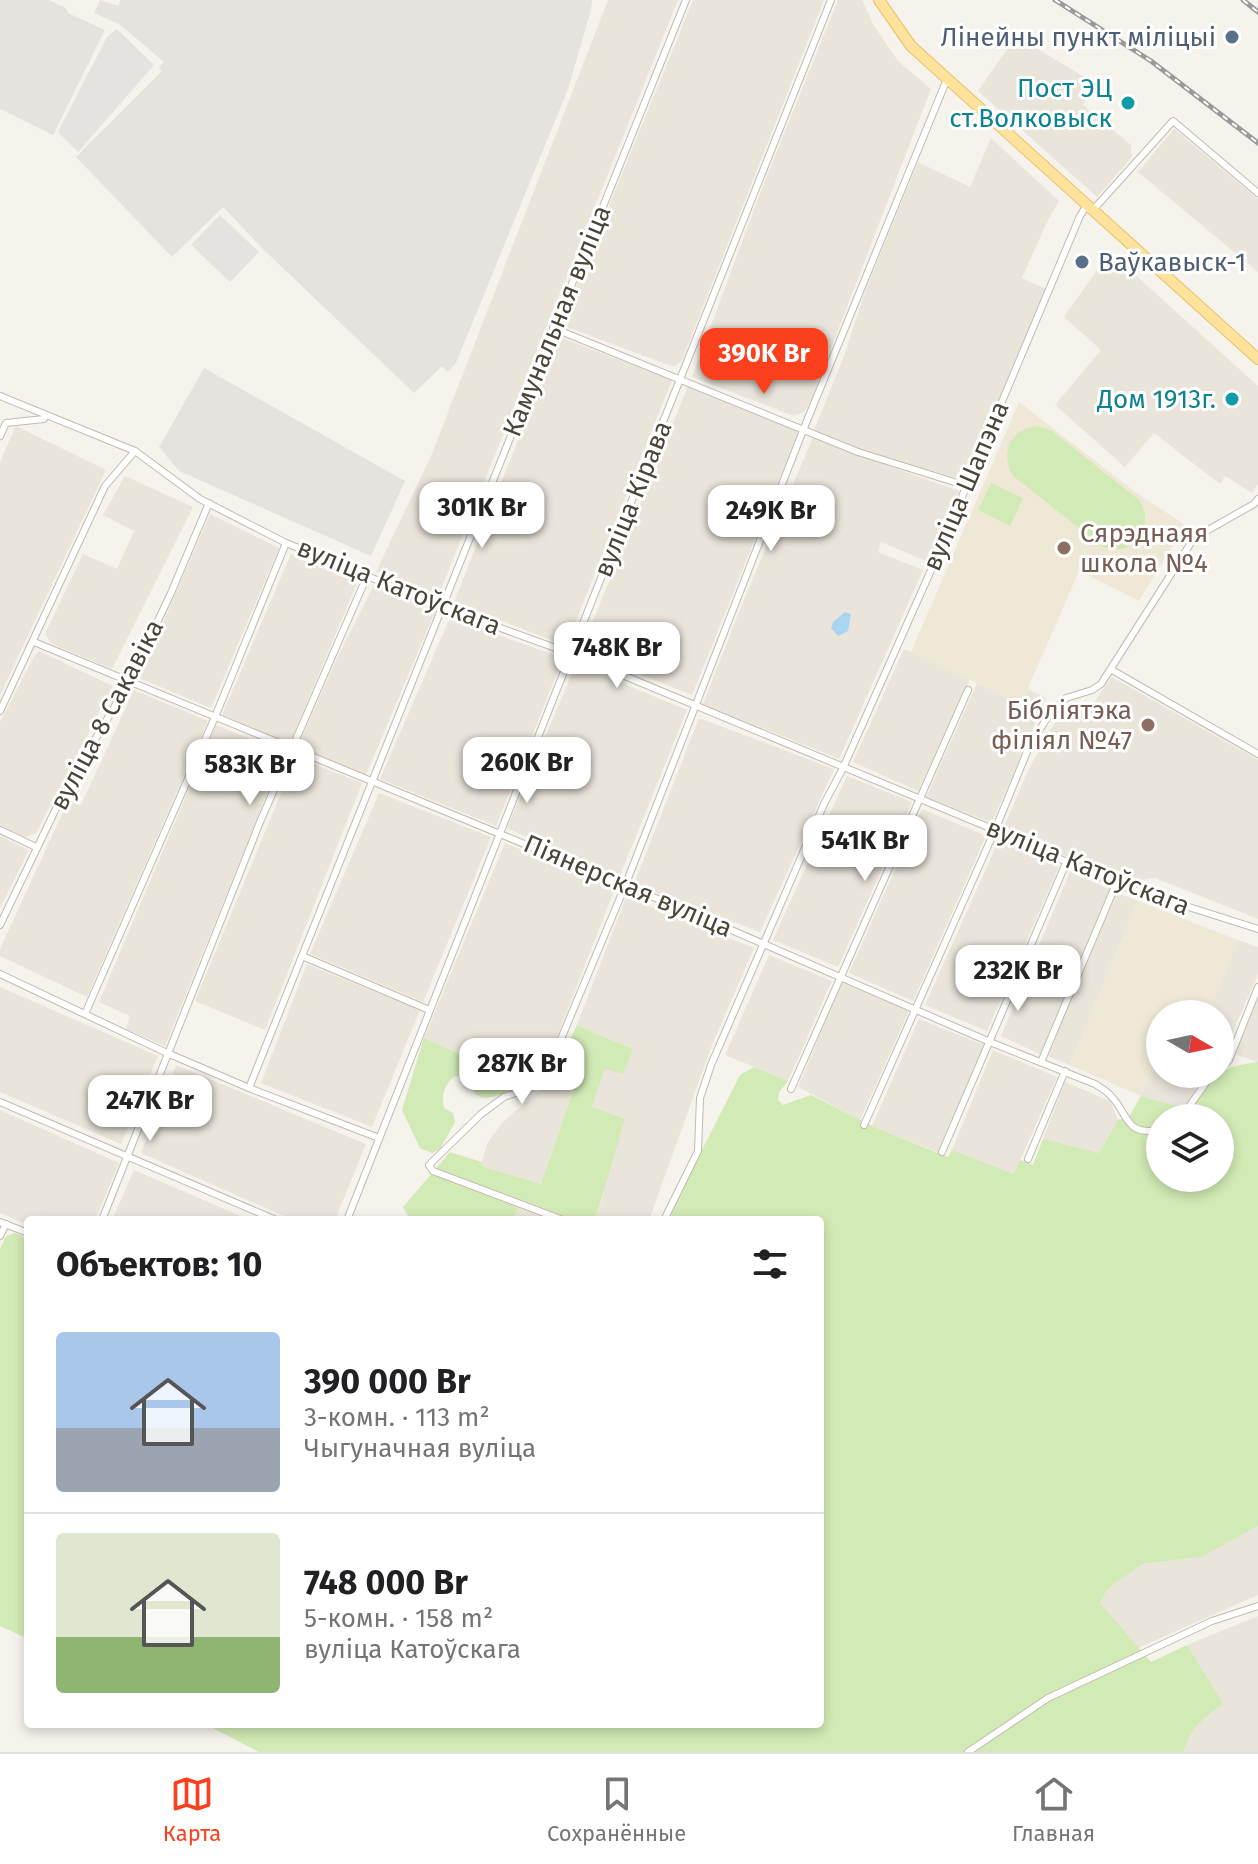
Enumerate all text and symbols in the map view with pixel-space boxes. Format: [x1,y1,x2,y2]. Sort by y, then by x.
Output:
place label: Лінейны пункт міліцыі [941,22,1216,53]
marker: Лінейны пункт міліцыі [1223,28,1241,46]
place label: Пост ЭЦ ст.Волковыск [949,73,1113,134]
marker: Пост ЭЦ ст.Волковыск [1119,94,1137,112]
street label: Камунальная вуліца [496,201,618,441]
place label: Ваўкавыск-1 [1098,247,1246,278]
marker: Ваўкавыск-1 [1073,253,1091,271]
pin: 390K Br [690,328,838,396]
text: 390K Br [718,338,810,369]
place label: Дом 1913г. [1096,384,1216,415]
marker: Дом 1913г. [1223,390,1241,408]
street label: вуліца Шапэна [916,397,1016,575]
street label: вуліца Кірава [588,416,678,582]
pin: 301K Br [408,482,556,550]
pin: 249K Br [697,485,845,553]
text: 301K Br [437,492,527,523]
text: 249K Br [726,495,816,526]
place label: Сярэднаяя школа №4 [1080,518,1208,579]
street label: вуліца Катоўскага [293,532,505,642]
marker: Сярэднаяя школа №4 [1055,539,1073,557]
street label: вуліца 8 Сакавіка [44,614,170,816]
pin: 748K Br [543,622,691,690]
text: 748K Br [572,632,662,663]
place label: Бібліятэка філіял №47 [991,695,1132,756]
marker: Бібліятэка філіял №47 [1139,716,1157,734]
pin: 260K Br [453,737,601,805]
pin: 583K Br [176,739,324,807]
text: 260K Br [481,747,573,778]
text: 583K Br [204,749,296,780]
street label: вуліца Катоўскага [982,812,1194,922]
pin: 541K Br [791,815,939,883]
text: 541K Br [821,825,909,856]
street label: Піянерская вуліца [519,828,737,944]
pin: 232K Br [944,945,1092,1013]
text: 232K Br [973,955,1063,986]
north arrow [1146,1000,1234,1088]
map controls [1146,1000,1234,1192]
pin: 287K Br [448,1038,596,1106]
text: 287K Br [477,1048,567,1079]
pin: 247K Br [76,1075,224,1143]
text: 247K Br [106,1085,194,1116]
button: layers [1146,1104,1234,1192]
icon: filters [748,1242,792,1286]
text: Объектов: 10 [56,1244,262,1285]
text: 390 000 Br [304,1361,471,1402]
icon: home [120,1364,216,1460]
text: 3-комн. · 113 m² [304,1402,490,1433]
text: Чыгуначная вуліца [304,1433,536,1464]
text: 748 000 Br [304,1562,468,1603]
icon: home [120,1565,216,1661]
text: 5-комн. · 158 m² [304,1603,493,1634]
text: вуліца Катоўскага [304,1634,521,1665]
tab: Карта [163,1772,221,1847]
tab: Сохранённые [547,1772,686,1847]
tab: Главная [1012,1772,1095,1847]

